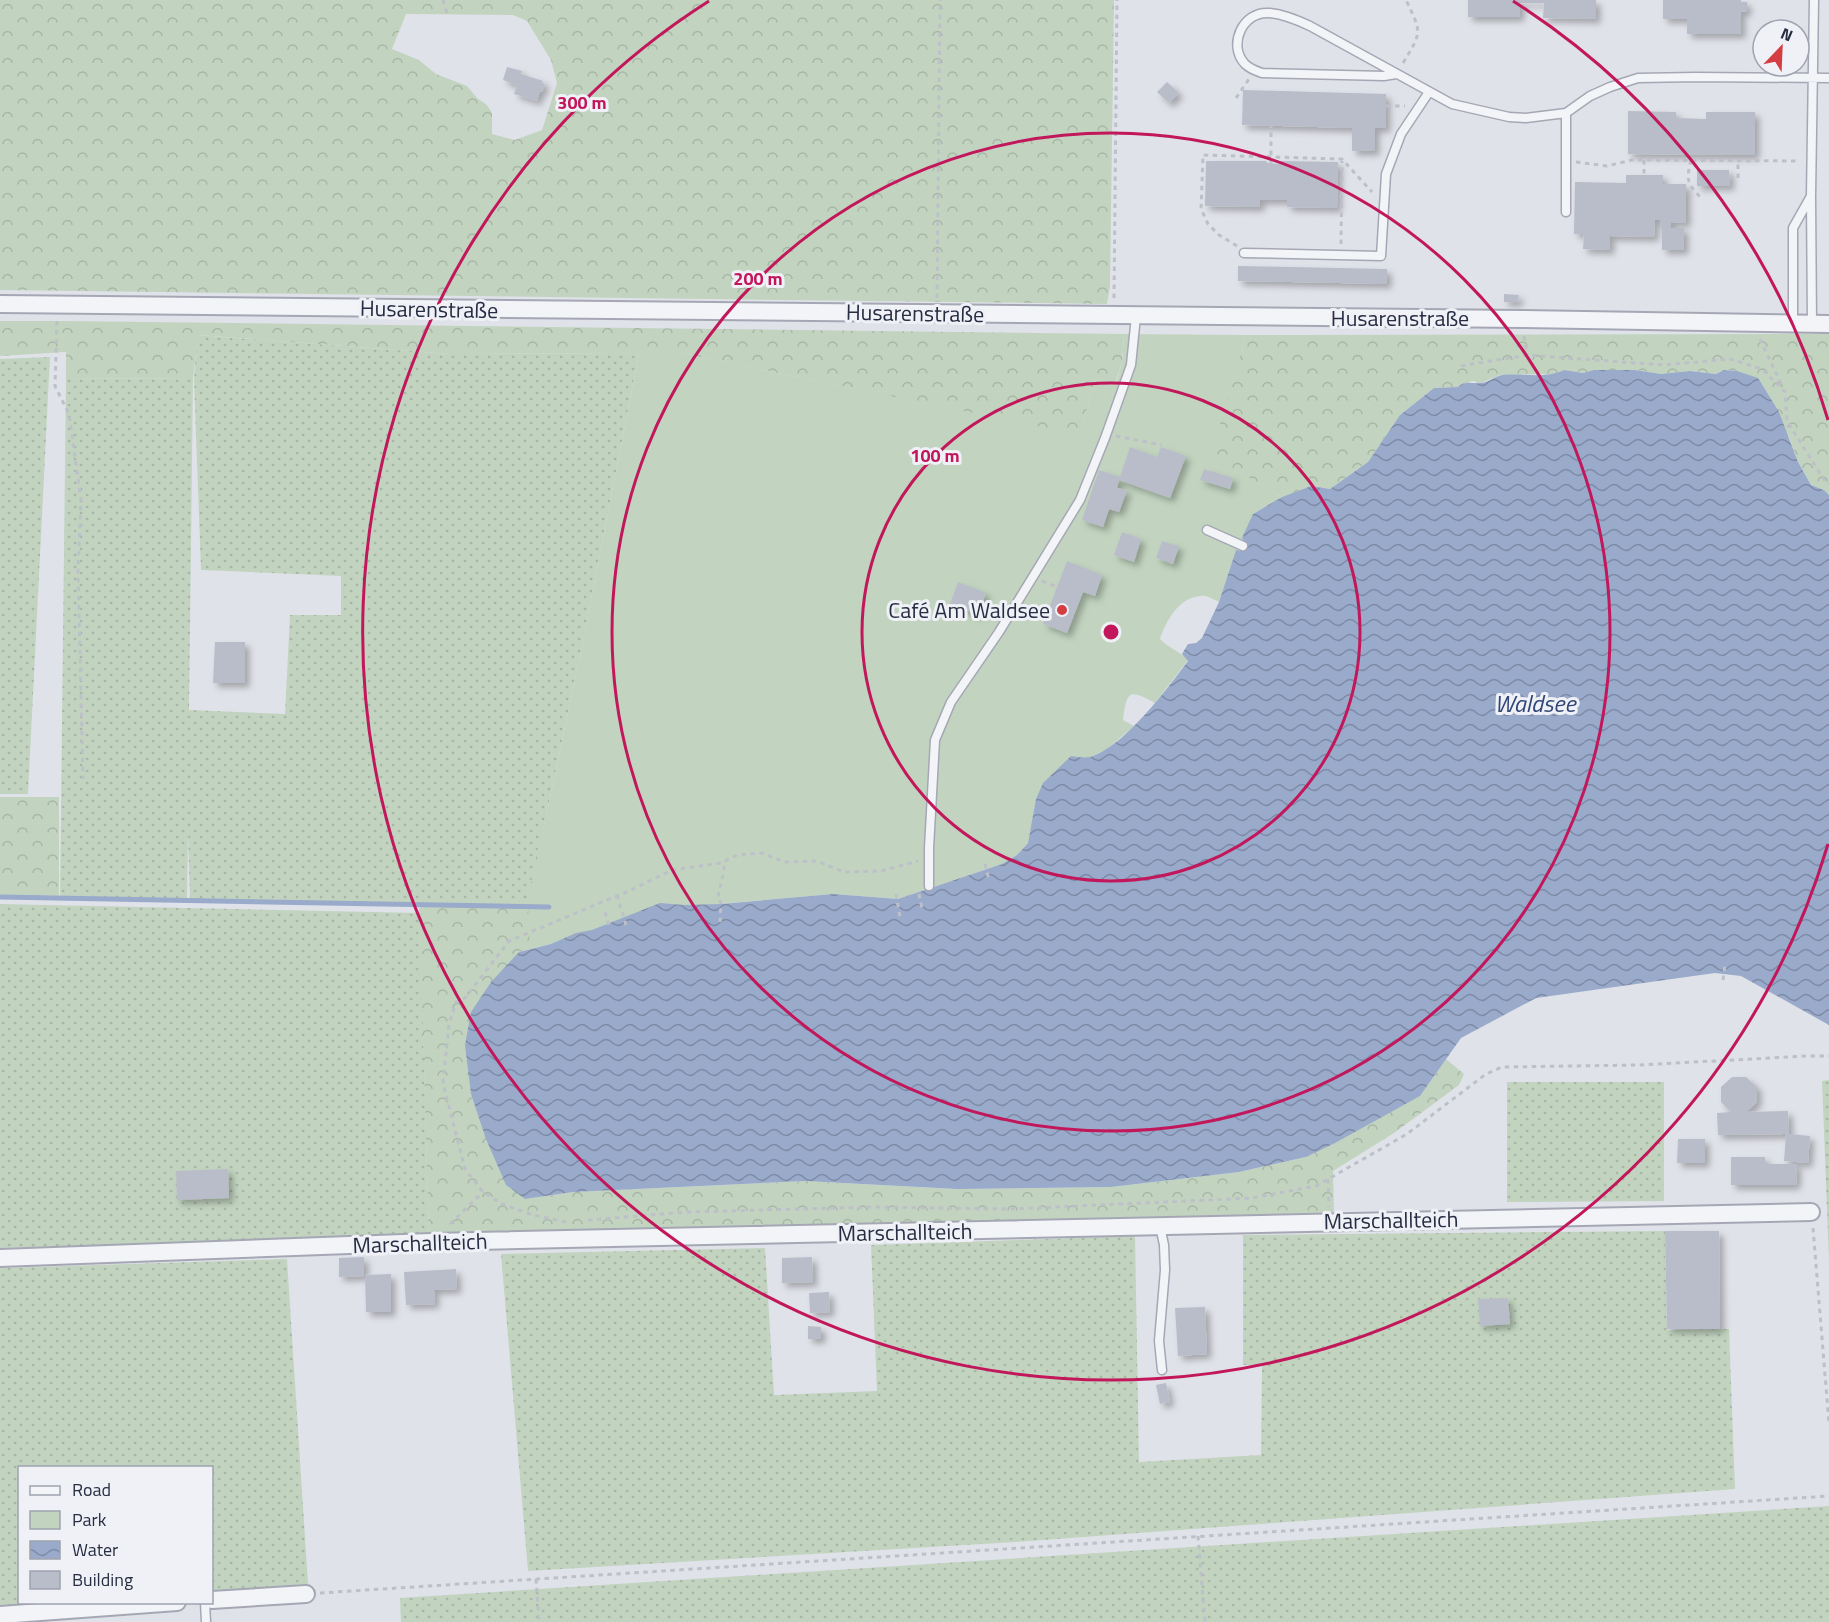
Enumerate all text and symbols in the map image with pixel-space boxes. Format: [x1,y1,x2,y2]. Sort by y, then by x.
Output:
north arrow [1751,18,1811,78]
text: N [1777,21,1797,47]
text: 300 m [557,89,607,116]
text: 200 m [733,265,783,292]
street label: Husarenstraße [359,291,499,327]
street label: Husarenstraße [845,295,985,331]
street label: Husarenstraße [1331,301,1469,335]
text: 100 m [910,442,960,469]
place label: Café Am Waldsee [888,593,1050,627]
marker: Café Am Waldsee [1055,603,1069,617]
centre of rings [1101,622,1121,642]
water label: Waldsee [1495,685,1577,721]
street label: Marschallteich [1323,1202,1459,1238]
street label: Marschallteich [837,1214,973,1250]
street label: Marschallteich [352,1224,488,1262]
legend [18,1466,213,1604]
text: Road [72,1476,111,1503]
text: Park [72,1506,107,1533]
text: Water [72,1536,118,1563]
text: Building [72,1566,133,1593]

